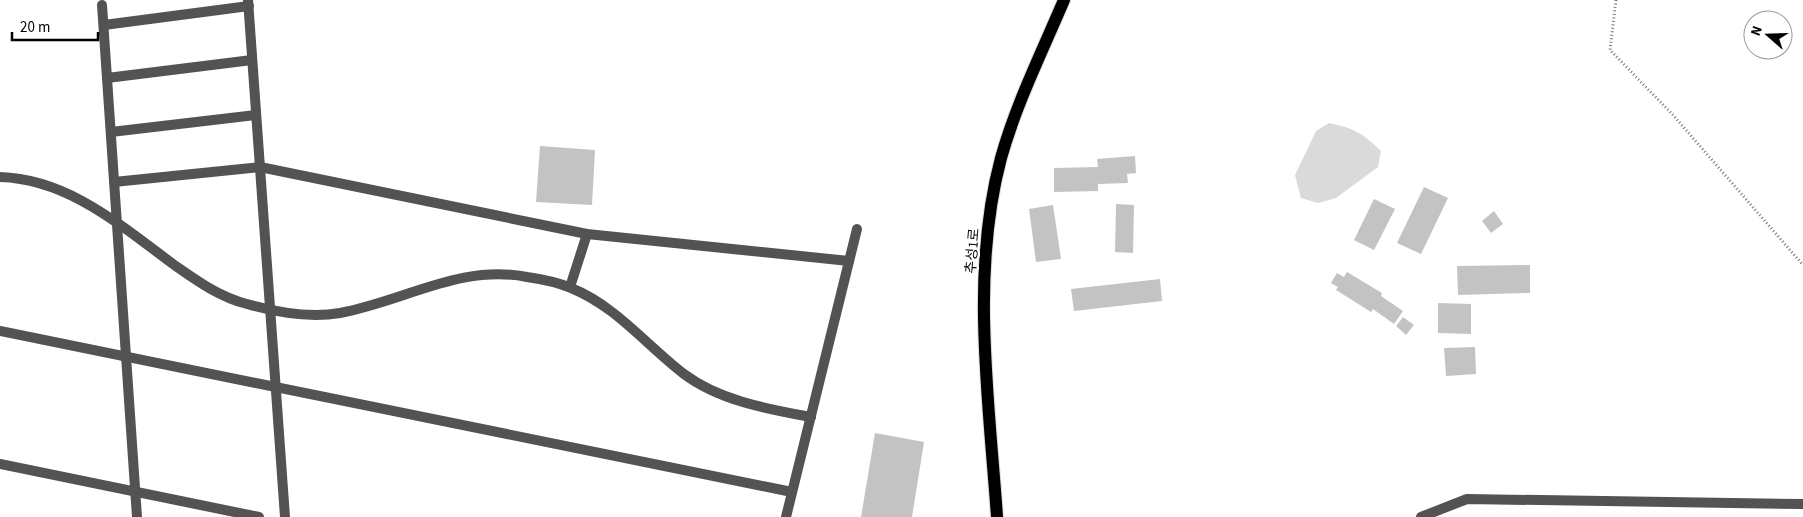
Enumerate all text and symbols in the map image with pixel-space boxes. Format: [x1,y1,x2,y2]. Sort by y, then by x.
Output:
scale bar [12,10,99,42]
north arrow [1743,10,1793,60]
text: 20 m [20,17,50,38]
text: N [1746,23,1768,39]
street label: 추성1로 [961,227,985,275]

